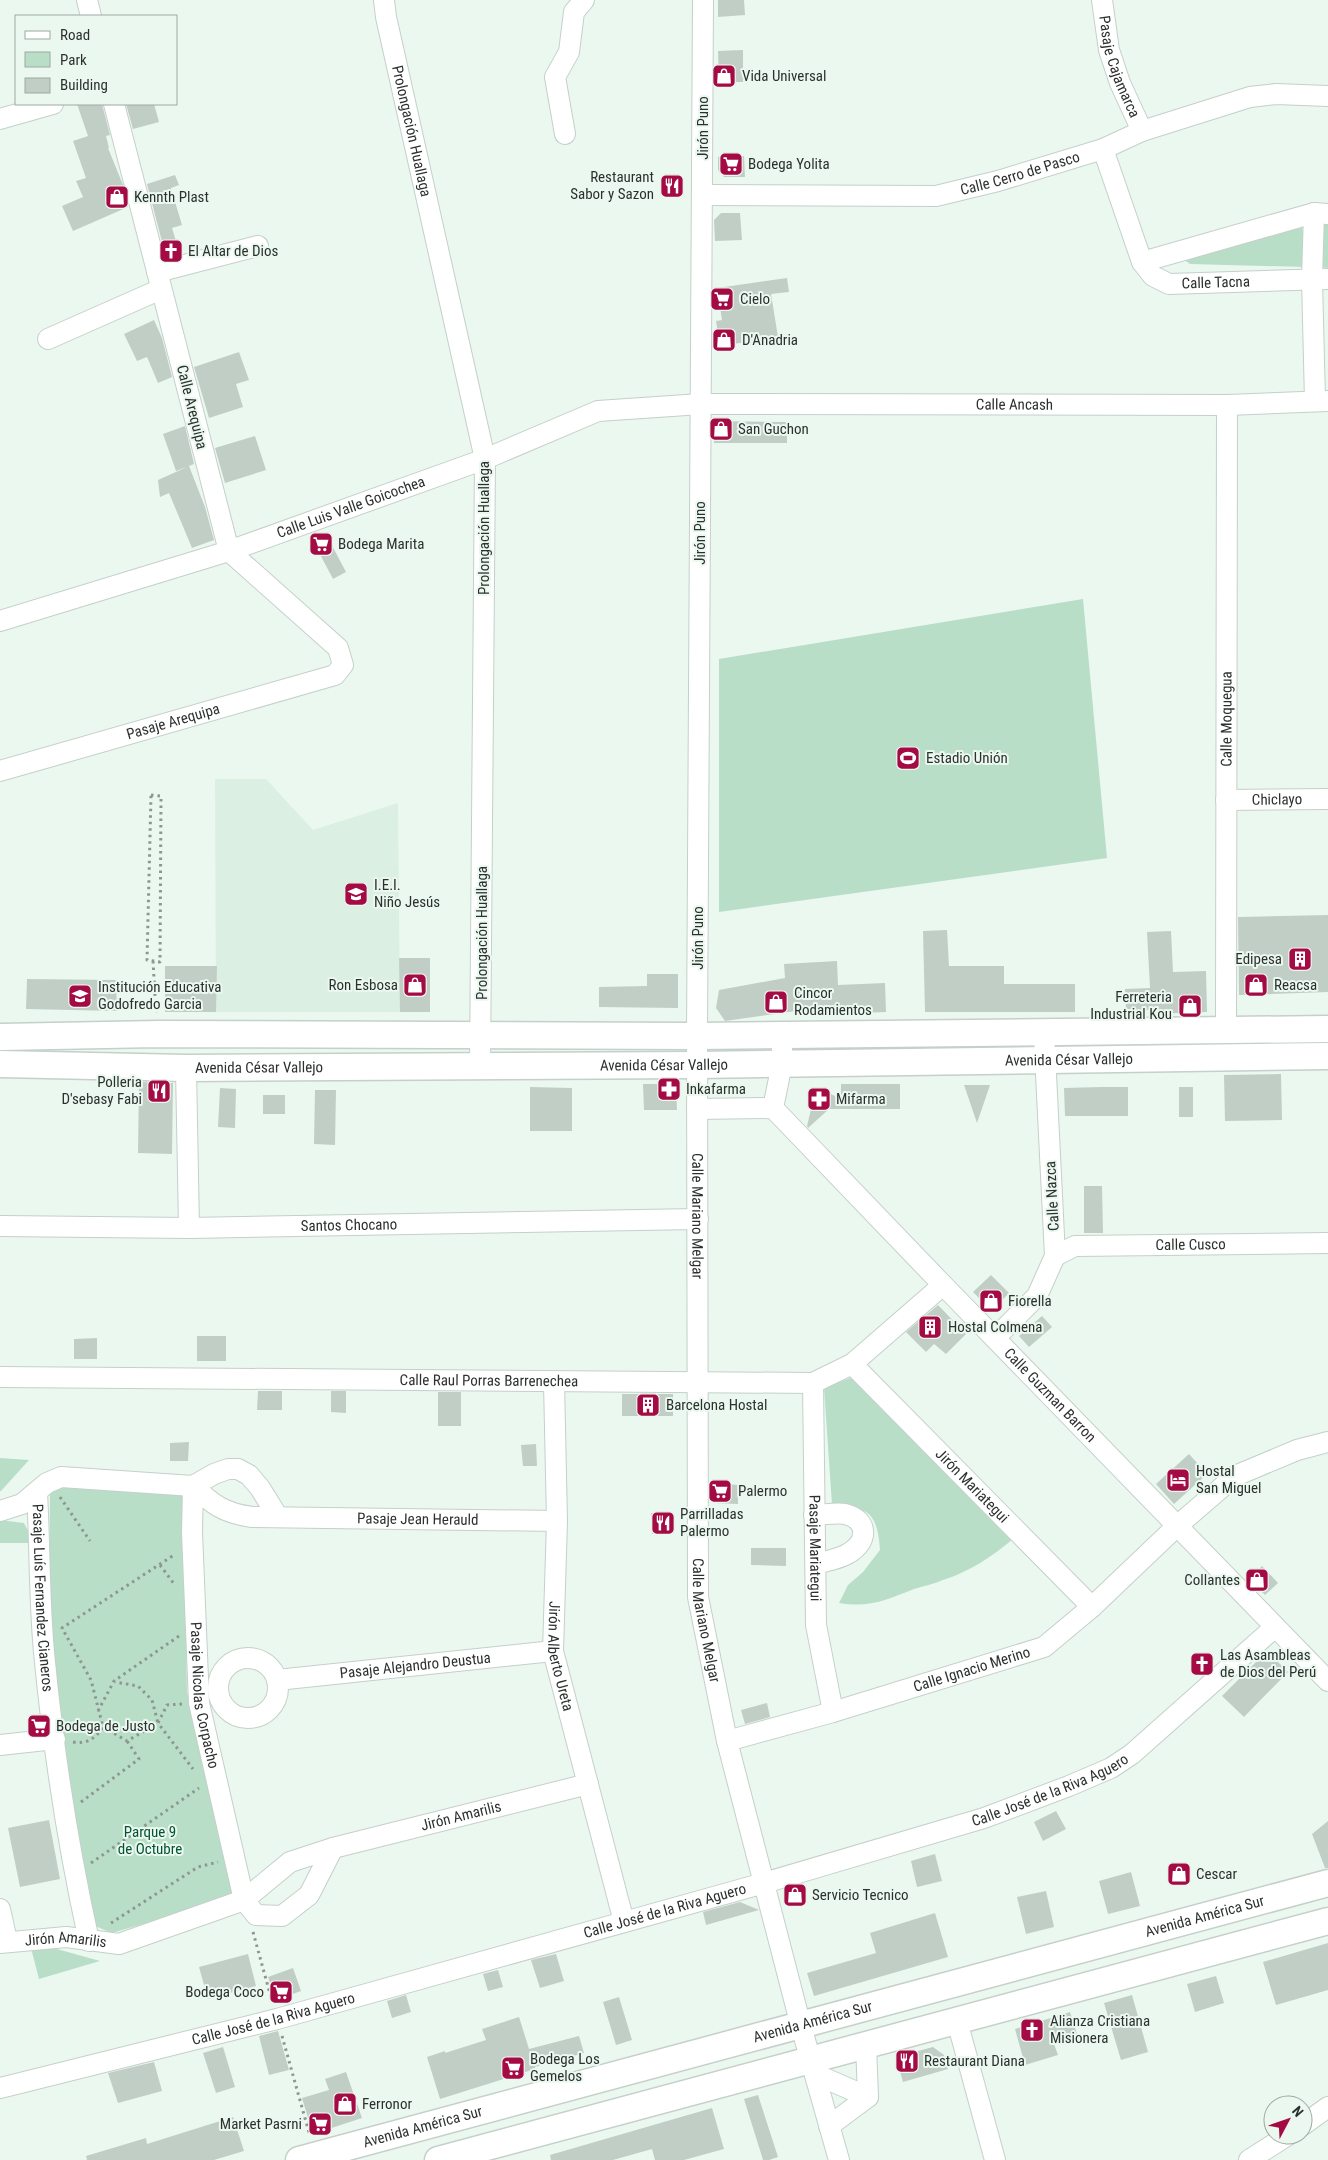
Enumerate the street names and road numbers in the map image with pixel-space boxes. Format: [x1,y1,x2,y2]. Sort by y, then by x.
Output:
street label: Pasaje Cajamarca [1095,14,1144,120]
street label: Prolongación Huallaga [388,64,435,199]
street label: Jirón Puno [694,96,712,160]
street label: Calle Cerro de Pasco [959,148,1082,199]
street label: Calle Tacna [1181,272,1250,293]
street label: Calle Arequipa [173,363,211,451]
street label: Calle Ancash [976,396,1053,414]
street label: Prolongación Huallaga [475,461,493,595]
street label: Calle Luis Valle Goicochea [274,472,428,542]
street label: Jirón Puno [691,501,709,565]
street label: Calle Moquegua [1217,671,1236,767]
street label: Pasaje Arequipa [124,700,222,743]
street label: Chiclayo [1252,790,1302,809]
street label: Prolongación Huallaga [473,866,491,1000]
street label: Jirón Puno [689,906,707,970]
street label: Avenida César Vallejo [1005,1050,1133,1070]
street label: Avenida César Vallejo [600,1056,728,1075]
street label: Avenida César Vallejo [195,1058,323,1077]
street label: Calle Mariano Melgar [688,1153,706,1279]
street label: Calle Nazca [1041,1161,1063,1231]
street label: Santos Chocano [301,1215,397,1235]
street label: Calle Cusco [1155,1235,1226,1254]
street label: Calle Guzman Barron [1000,1344,1100,1446]
street label: Calle Raul Porras Barrenechea [400,1371,578,1390]
street label: Jirón Mariategui [932,1445,1013,1526]
street label: Pasaje Mariategui [805,1495,825,1601]
street label: Pasaje Luís Fernandez Cianeros [29,1503,57,1693]
street label: Pasaje Jean Herauld [357,1509,479,1529]
street label: Calle Mariano Melgar [689,1558,724,1685]
street label: Jirón Alberto Ureta [544,1601,577,1713]
street label: Pasaje Nicolas Corpacho [187,1621,223,1770]
street label: Calle Ignacio Merino [911,1643,1032,1696]
street label: Pasaje Alejandro Deustua [339,1649,492,1682]
street label: Calle José de la Riva Aguero [969,1750,1132,1830]
street label: Jirón Amarilis [419,1797,503,1835]
street label: Calle José de la Riva Aguero [581,1879,748,1942]
street label: Avenida América Sur [1143,1891,1267,1941]
street label: Jirón Amarilis [24,1928,108,1951]
street label: Calle José de la Riva Aguero [190,1989,357,2049]
street label: Avenida América Sur [751,1997,875,2046]
street label: Avenida América Sur [361,2102,485,2151]

